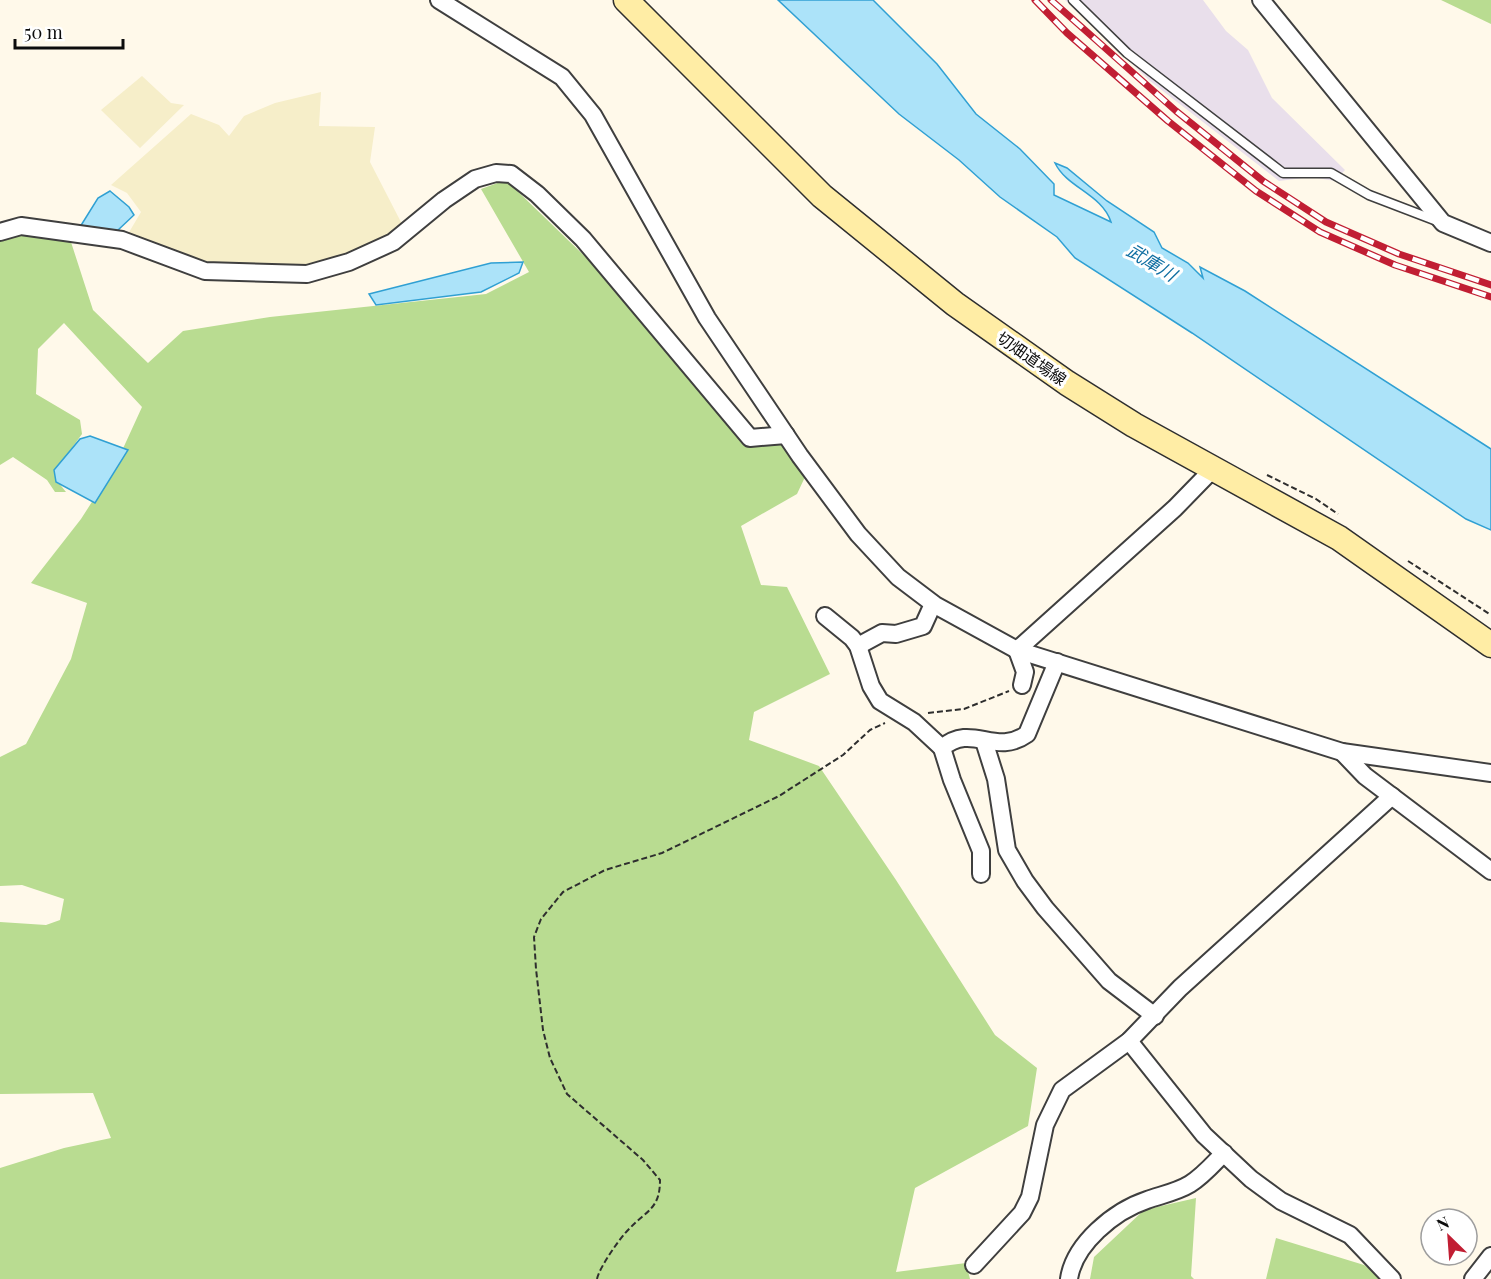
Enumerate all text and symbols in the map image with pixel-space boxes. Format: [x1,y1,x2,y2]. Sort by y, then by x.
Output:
scale bar [15,12,123,50]
text: 50 m [24,20,63,44]
water label: 武庫川 [1123,238,1183,287]
street label: 切畑道場線 [993,326,1071,390]
north arrow [1419,1207,1479,1267]
text: N [1433,1211,1453,1235]

